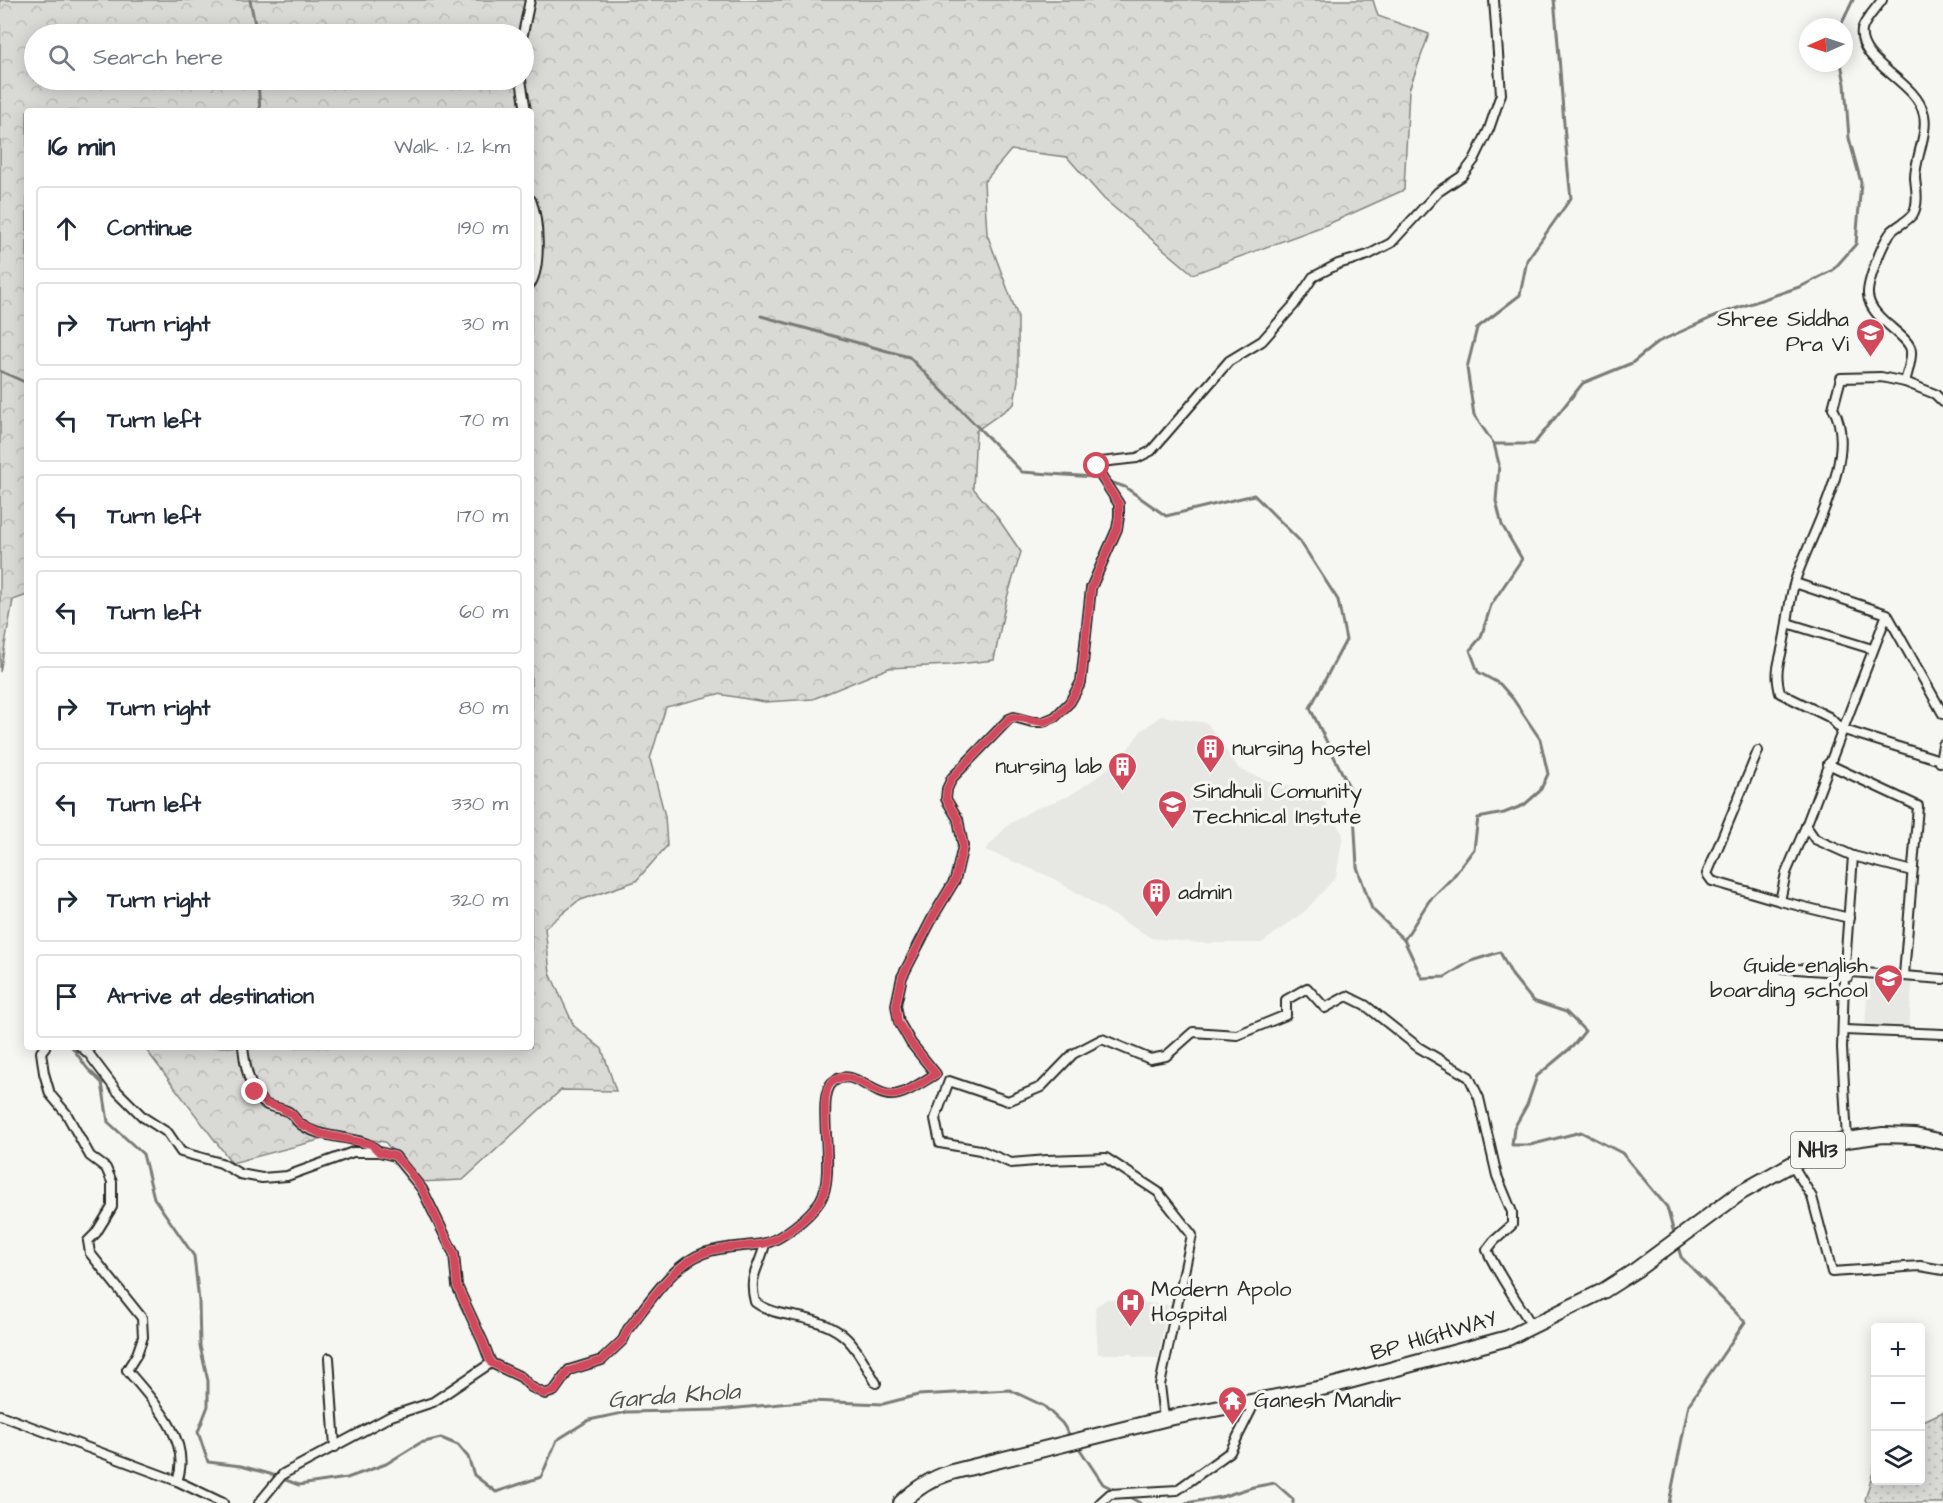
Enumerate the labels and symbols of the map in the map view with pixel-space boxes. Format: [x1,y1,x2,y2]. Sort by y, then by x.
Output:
north arrow [1799,18,1853,72]
place label: Shree Siddha Pra Vi [1717,304,1849,360]
school or university icon: Shree Siddha Pra Vi [1854,316,1886,358]
route start [1083,452,1109,478]
building icon: nursing hostel [1195,732,1227,774]
place label: nursing hostel [1232,733,1370,765]
building icon: nursing lab [1107,750,1139,792]
place label: nursing lab [995,751,1102,783]
place label: Sindhuli Comunity Technical Instute [1193,776,1362,832]
school or university icon: Sindhuli Comunity Technical Instute [1156,788,1188,830]
building icon: admin [1141,876,1173,918]
place label: admin [1178,877,1232,908]
place label: Guide english boarding school [1710,950,1868,1007]
school or university icon: Guide english boarding school [1873,962,1905,1004]
route end [241,1078,267,1104]
road number: NH13 [1791,1132,1845,1168]
place label: Modern Apolo Hospital [1151,1274,1292,1330]
hospital icon: Modern Apolo Hospital [1114,1286,1146,1328]
street label: BP HIGHWAY [1367,1303,1501,1369]
water label: Garda Khola [607,1374,743,1418]
temple icon: Ganesh Mandir [1217,1384,1249,1426]
place label: Ganesh Mandir [1254,1385,1401,1416]

